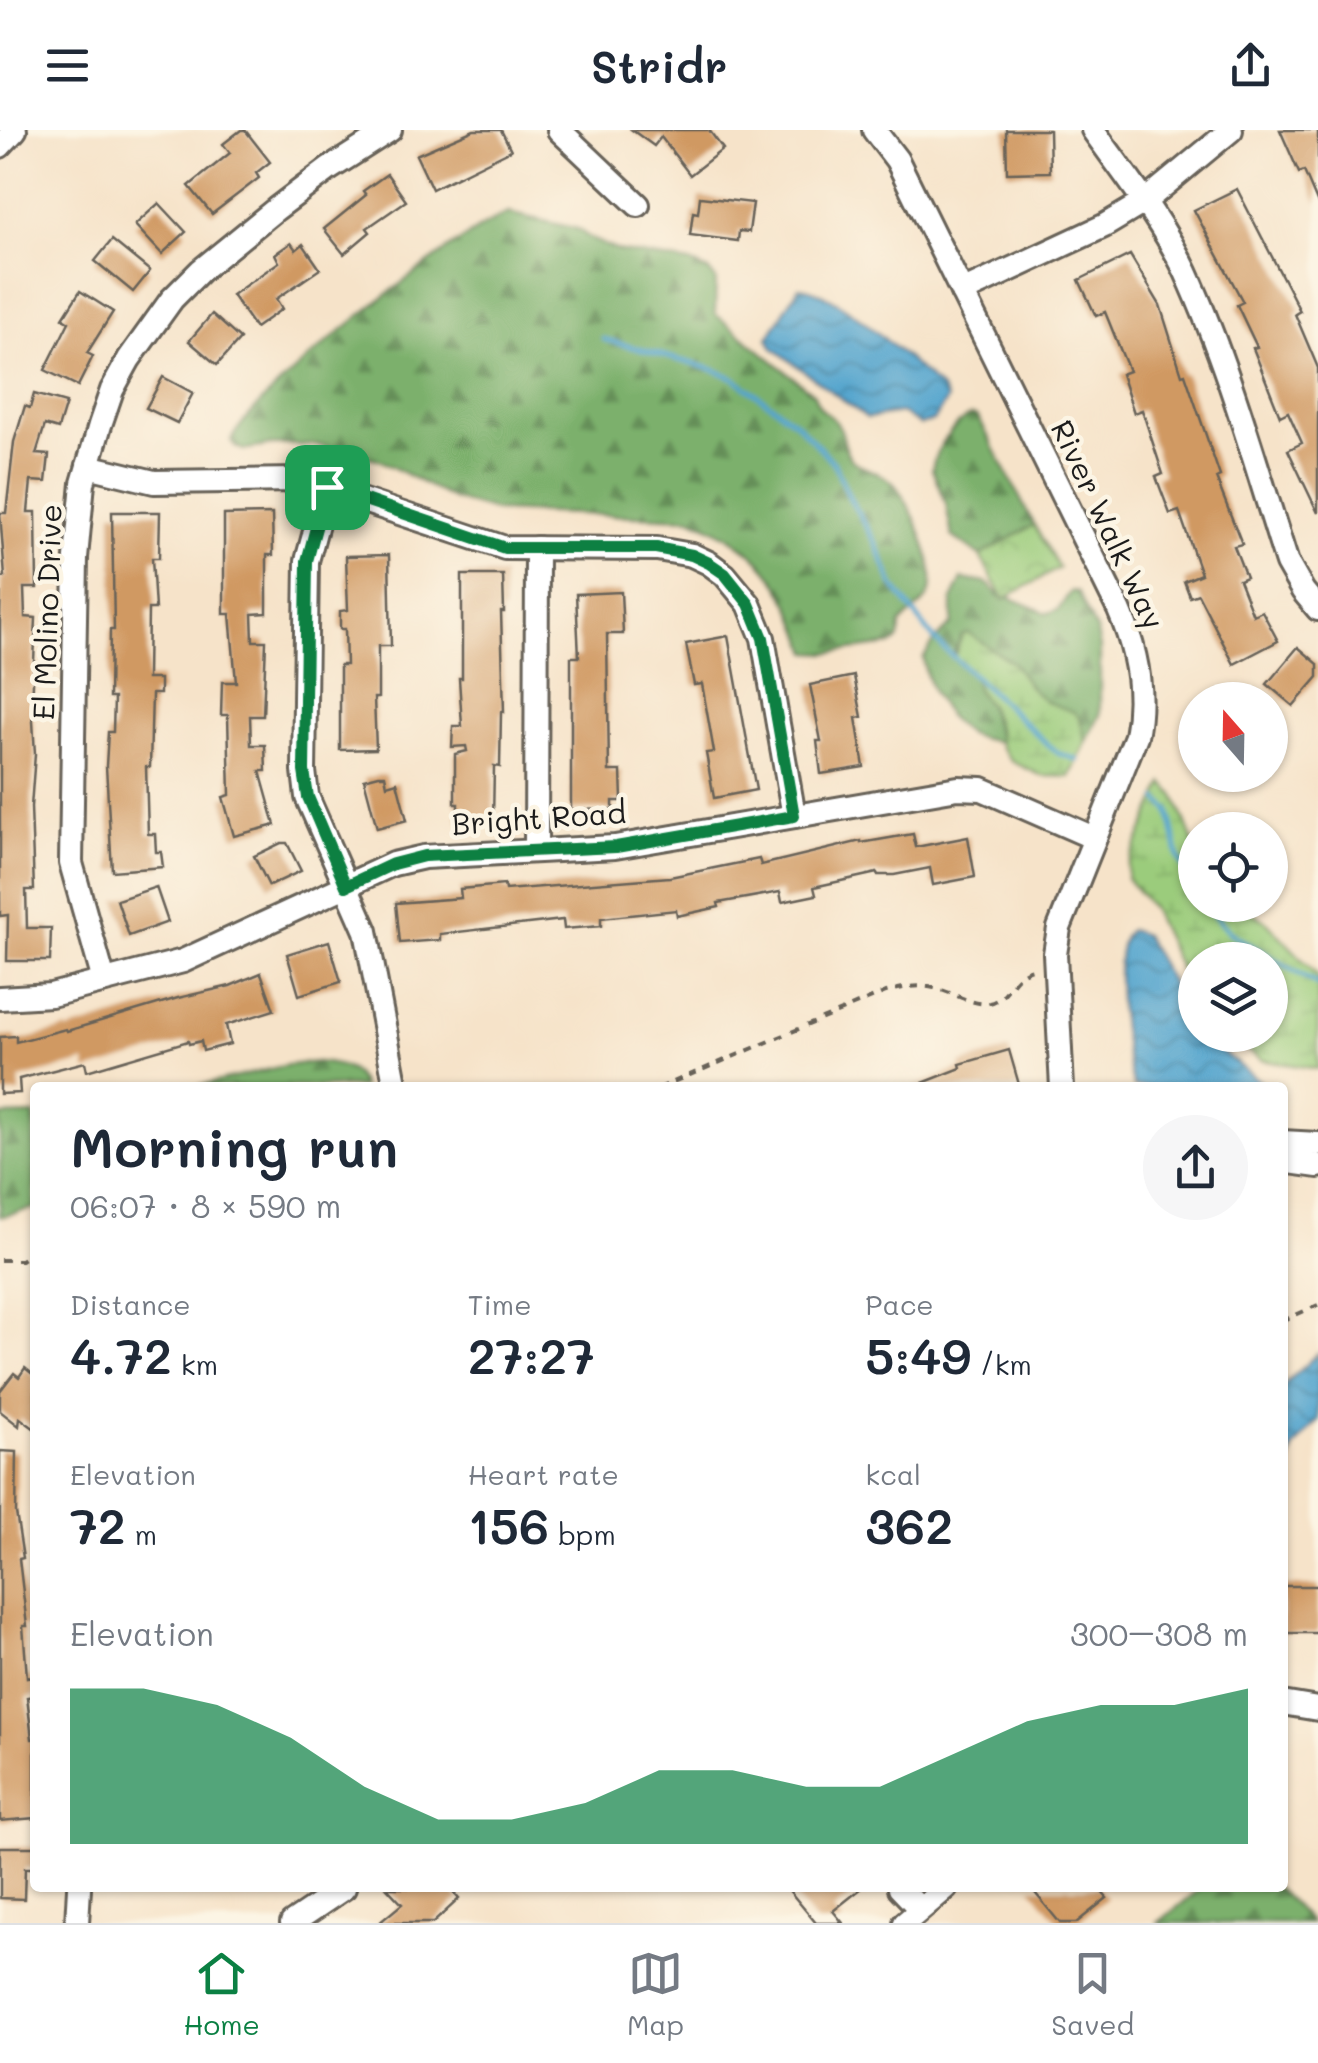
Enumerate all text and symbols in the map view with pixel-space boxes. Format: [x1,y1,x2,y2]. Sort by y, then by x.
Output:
text: Stridr [591,36,727,94]
icon: menu [40,38,95,93]
icon: share [1223,38,1278,93]
street label: River Walk Way [1043,413,1175,635]
pin [285,445,370,530]
icon: arrive [300,460,355,515]
street label: El Molino Drive [22,503,70,721]
north arrow [1178,682,1288,792]
map controls [1178,682,1288,1052]
street label: Bright Road [450,791,627,843]
button: locate [1178,812,1288,922]
button: layers [1178,942,1288,1052]
text: Morning run [70,1110,398,1182]
button: share [1143,1115,1248,1220]
text: 06:07 · 8 × 590 m [70,1184,341,1226]
text: Distance [70,1286,191,1322]
text: Time [468,1286,531,1322]
text: Pace [865,1286,934,1322]
text: 4.72 [70,1322,172,1388]
text: 27:27 [468,1322,595,1388]
text: 5:49 [865,1322,971,1388]
text: km [172,1346,218,1382]
text: /km [971,1346,1032,1382]
text: Elevation [70,1456,196,1492]
text: Heart rate [468,1456,619,1492]
text: kcal [865,1456,921,1492]
text: 72 [70,1492,126,1558]
text: 156 [468,1492,549,1558]
text: 362 [865,1492,953,1558]
text: m [126,1516,157,1552]
text: bpm [549,1516,616,1552]
text: Elevation [70,1612,214,1654]
text: 300–308 m [1070,1612,1248,1654]
tab: Home [184,1946,260,2042]
tab: Map [627,1946,684,2042]
tab: Saved [1051,1946,1134,2042]

